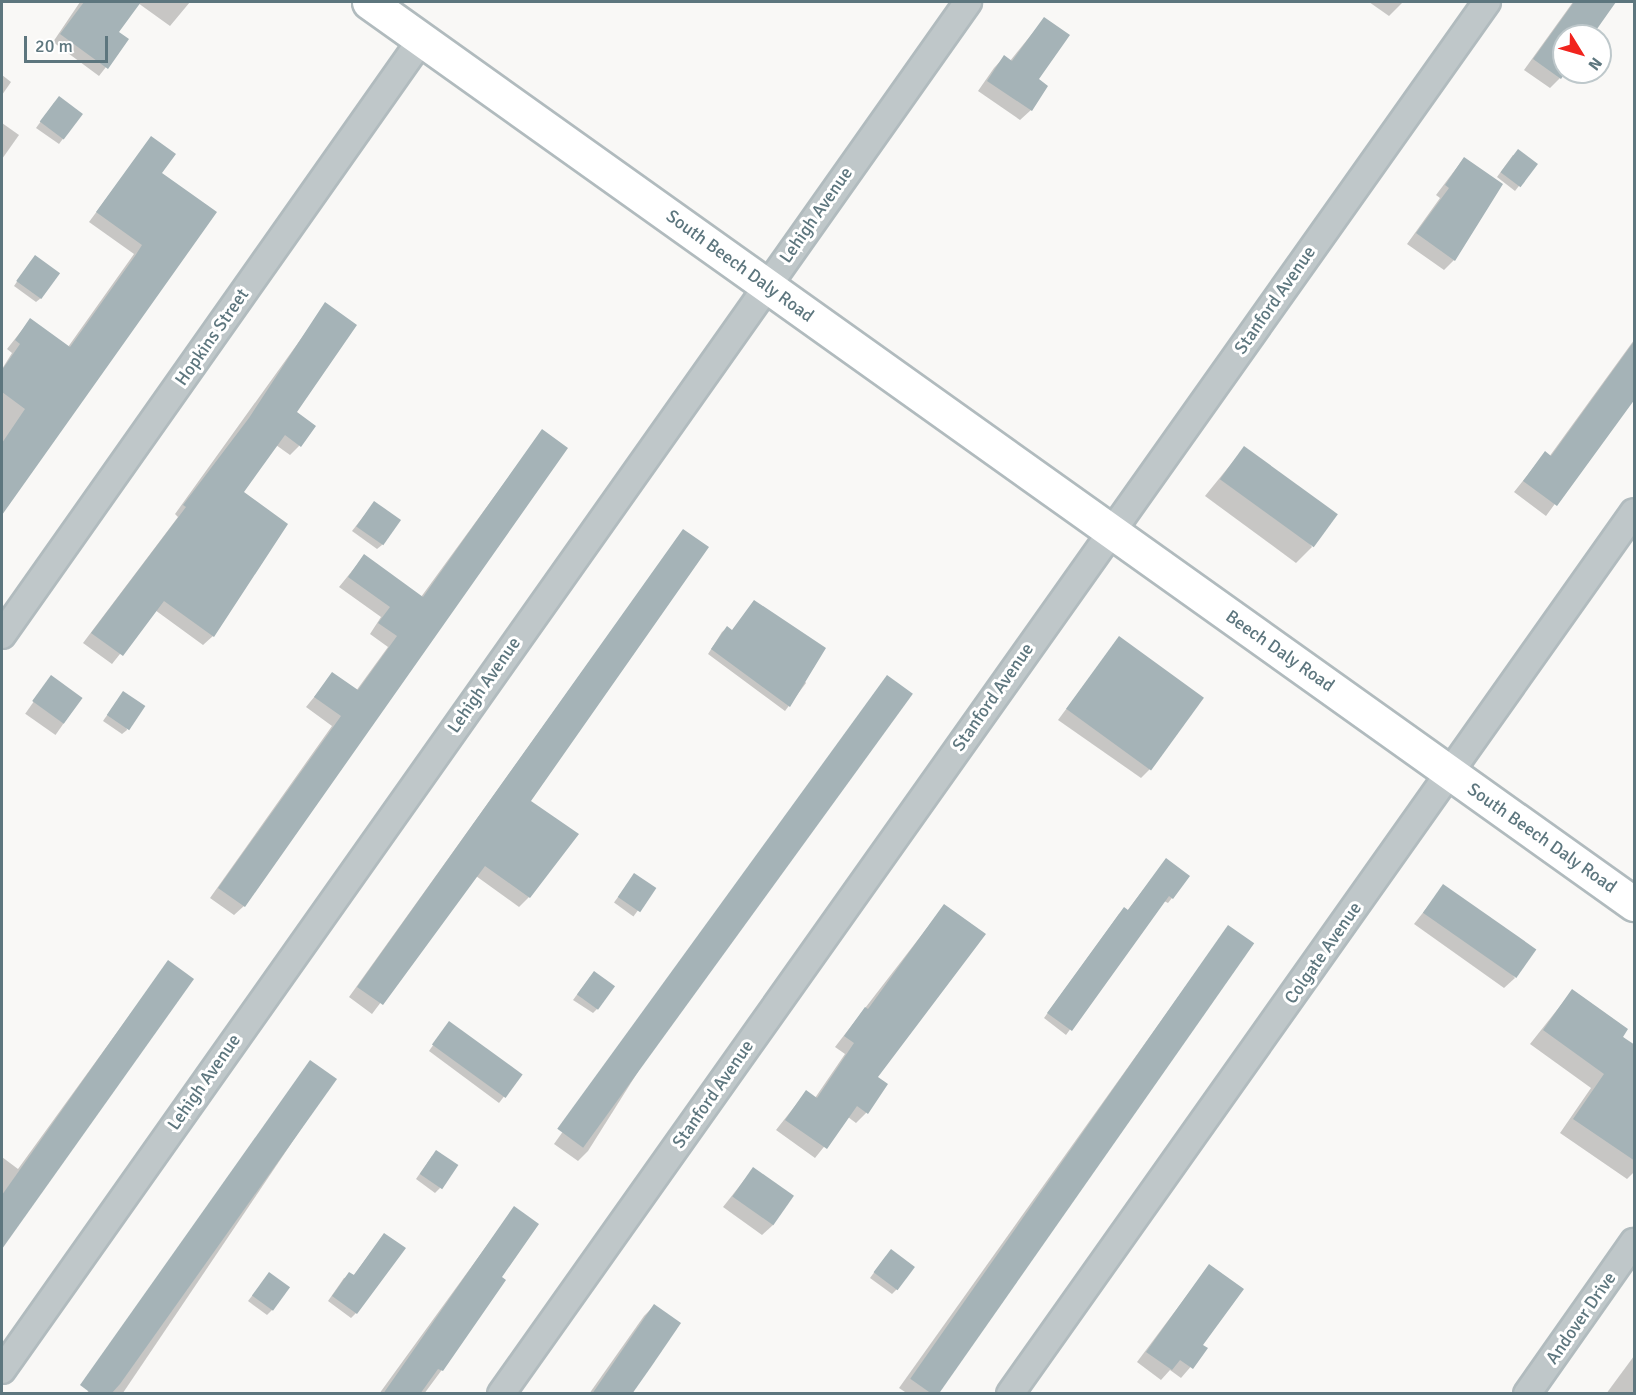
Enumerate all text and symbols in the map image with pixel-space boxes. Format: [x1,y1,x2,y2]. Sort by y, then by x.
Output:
scale bar [27,24,111,62]
north arrow [1552,24,1612,84]
text: 20 m [35,35,73,57]
text: N [1583,53,1606,74]
street label: Lehigh Avenue [775,163,857,267]
street label: South Beech Daly Road [662,205,818,327]
street label: Stanford Avenue [1230,242,1320,358]
street label: Hopkins Street [171,284,253,390]
street label: Beech Daly Road [1221,606,1339,696]
street label: Lehigh Avenue [443,633,525,737]
street label: Stanford Avenue [948,639,1038,755]
street label: South Beech Daly Road [1463,778,1621,898]
street label: Colgate Avenue [1280,898,1366,1008]
street label: Lehigh Avenue [163,1030,245,1134]
street label: Stanford Avenue [668,1036,758,1152]
street label: Andover Drive [1541,1268,1621,1368]

